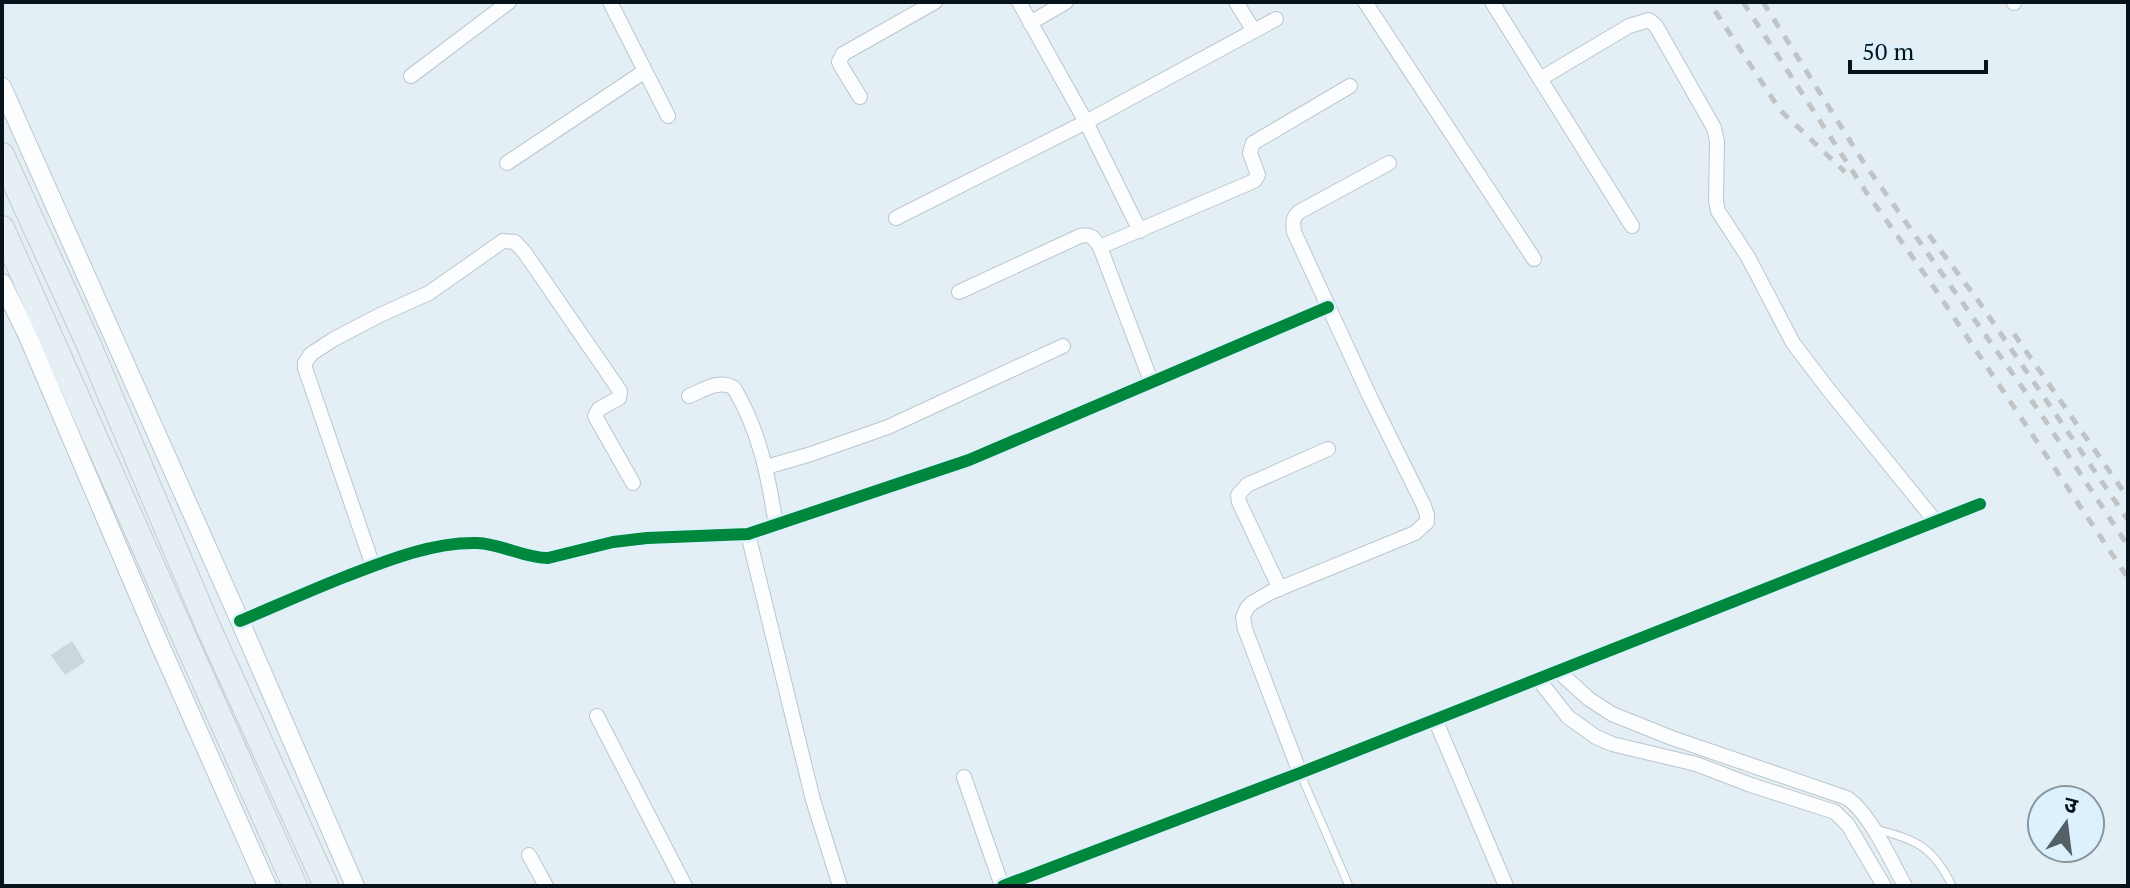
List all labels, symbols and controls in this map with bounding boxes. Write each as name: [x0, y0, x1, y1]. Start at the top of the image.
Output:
scale bar: [1850, 24, 1986, 74]
text: 50 m: [1862, 35, 1914, 67]
north arrow: [2026, 784, 2106, 864]
text: उ: [2061, 788, 2082, 820]

